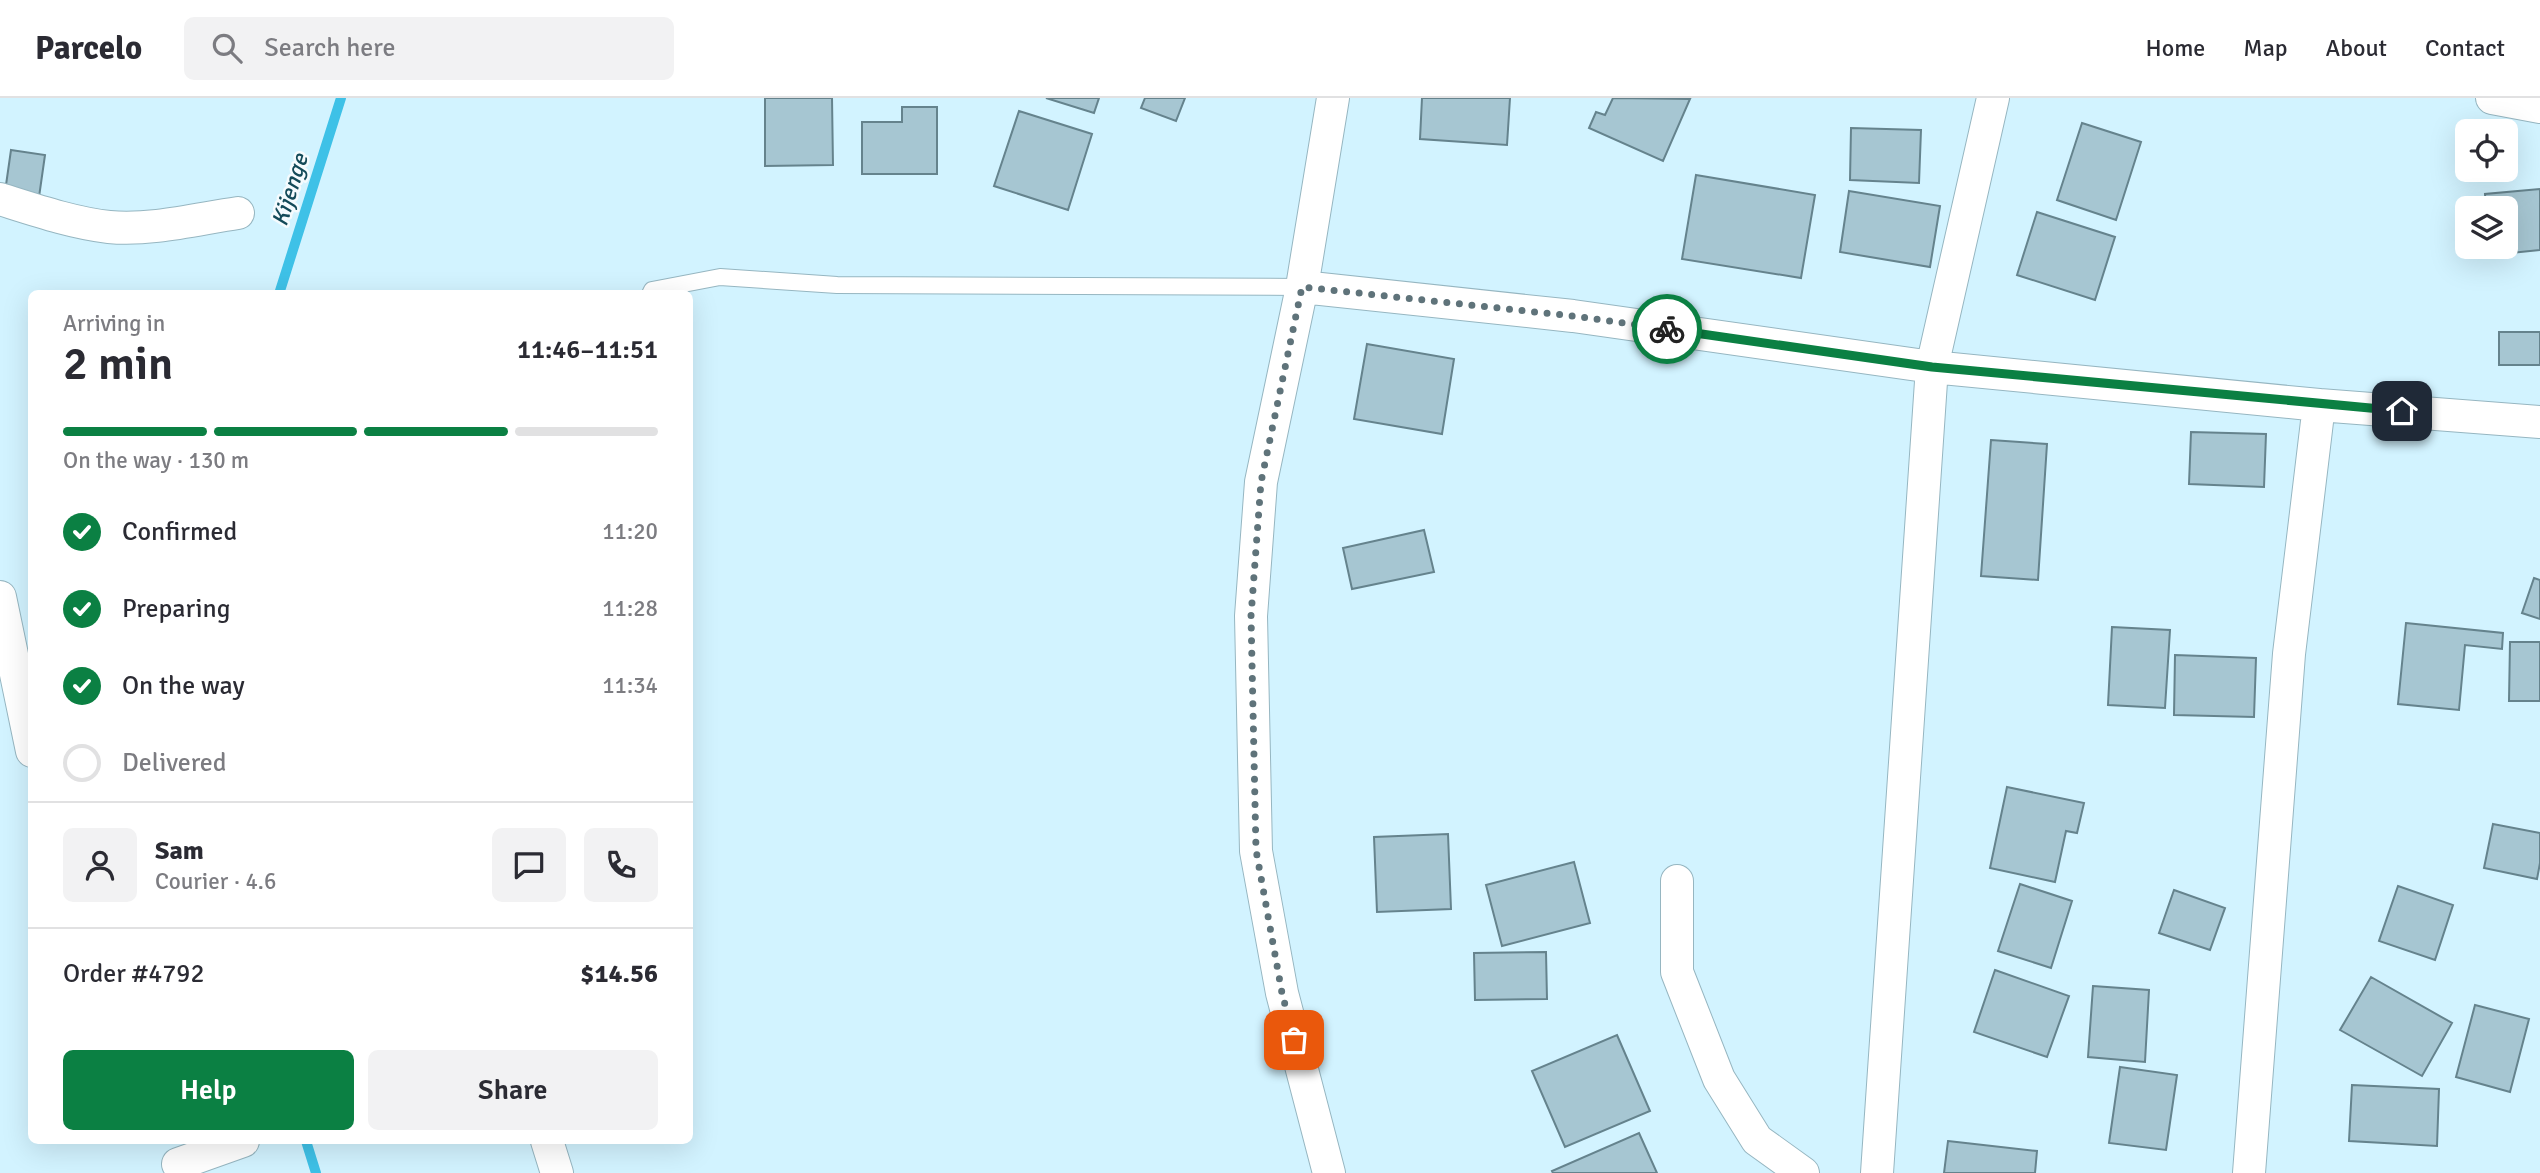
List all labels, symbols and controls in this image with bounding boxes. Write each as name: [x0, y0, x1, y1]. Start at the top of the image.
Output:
search box: [184, 17, 674, 80]
text: Parcelo: [35, 28, 142, 69]
icon: search: [208, 29, 246, 67]
text: Search here: [264, 32, 395, 64]
text: Home: [2145, 33, 2205, 63]
text: Map: [2243, 33, 2288, 63]
text: About: [2326, 33, 2387, 63]
text: Contact: [2425, 33, 2505, 63]
map controls: [2455, 119, 2518, 259]
button: locate: [2455, 119, 2518, 182]
water label: Kijenge: [265, 149, 315, 230]
button: layers: [2455, 196, 2518, 259]
courier: [1632, 294, 1702, 364]
text: Arriving in: [63, 309, 165, 338]
icon: bike: [1648, 310, 1686, 348]
text: 11:46–11:51: [517, 334, 658, 366]
text: 2 min: [63, 336, 173, 392]
pin: [2372, 381, 2432, 441]
icon: home: [2383, 392, 2421, 430]
text: On the way · 130 m: [63, 446, 249, 475]
icon: check: [63, 513, 101, 551]
text: Confirmed: [122, 516, 237, 548]
text: 11:20: [602, 517, 658, 546]
icon: check: [63, 590, 101, 628]
text: Preparing: [122, 593, 230, 625]
text: 11:28: [602, 594, 658, 623]
icon: check: [63, 667, 101, 705]
text: On the way: [122, 670, 245, 702]
text: 11:34: [602, 671, 658, 700]
text: Delivered: [122, 747, 227, 779]
button: person: [63, 828, 137, 902]
button: chat: [492, 828, 566, 902]
button: phone: [584, 828, 658, 902]
text: Sam: [155, 835, 204, 867]
text: Courier · 4.6: [155, 867, 276, 896]
text: Order #4792: [63, 958, 204, 990]
text: $14.56: [580, 958, 658, 990]
pin: [1264, 1010, 1324, 1070]
icon: bag: [1275, 1021, 1313, 1059]
button: Help: [63, 1050, 354, 1130]
button: Share: [368, 1050, 658, 1130]

